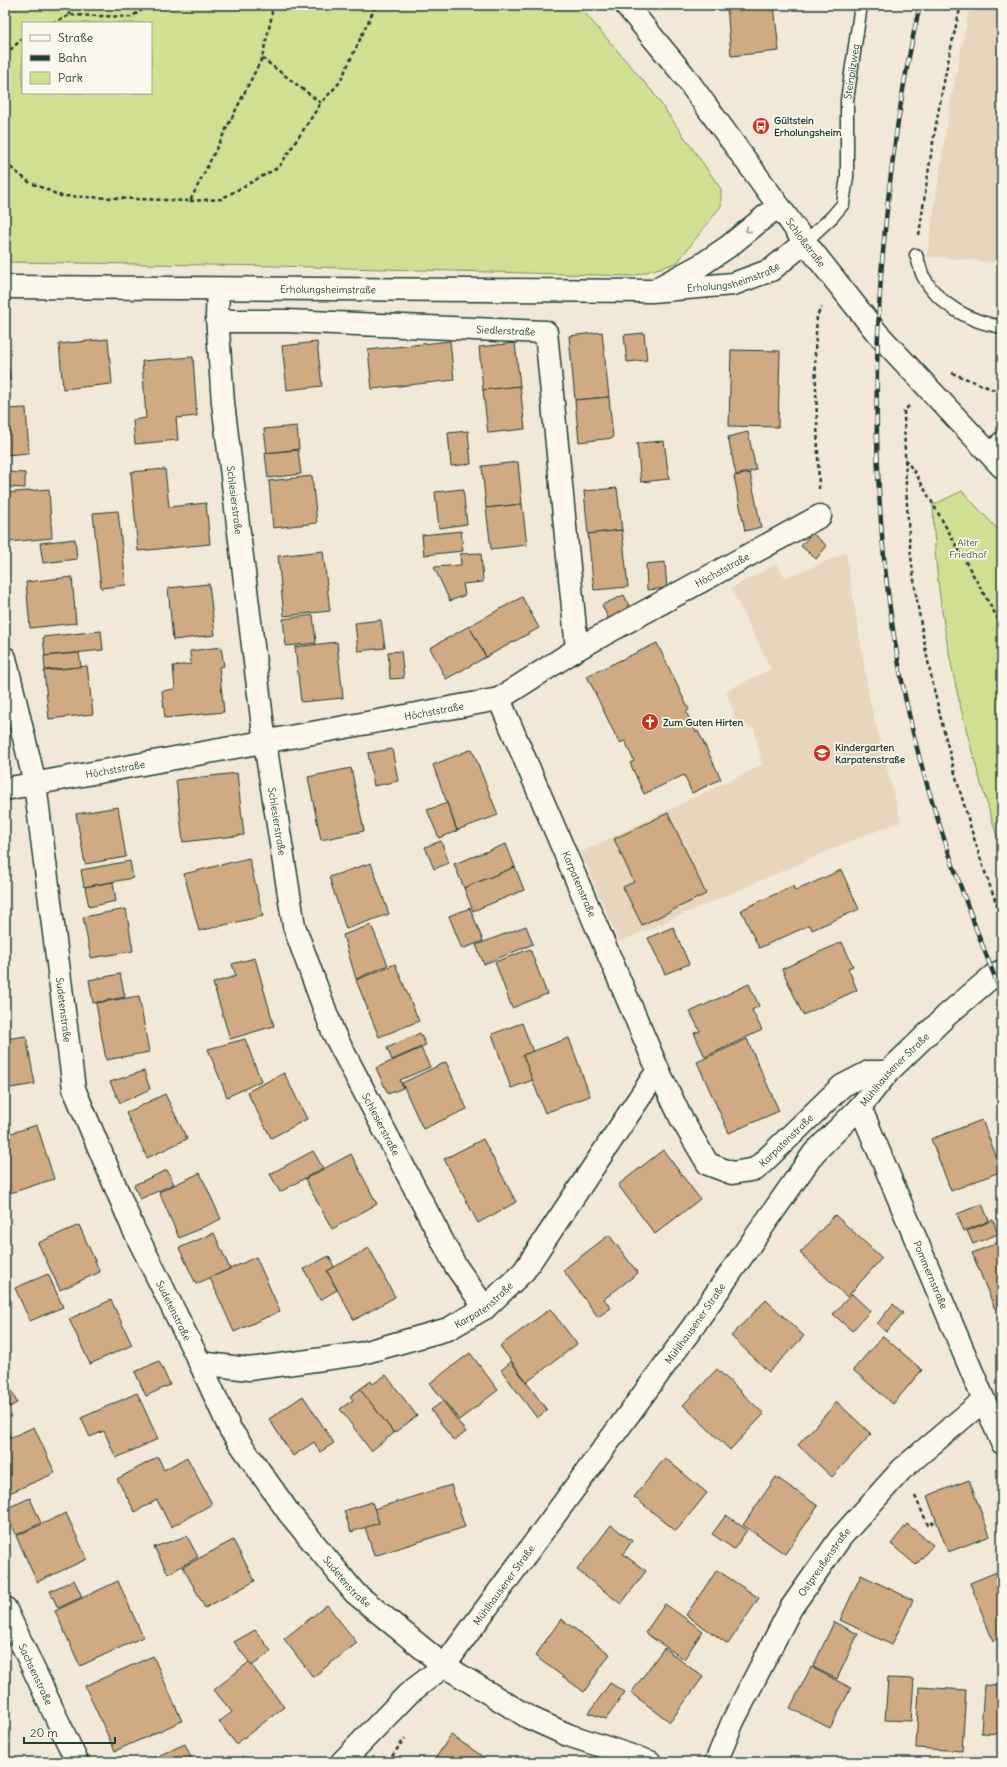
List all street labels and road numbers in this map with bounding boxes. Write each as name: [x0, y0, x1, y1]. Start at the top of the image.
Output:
street label: Steinpilzweg: [841, 43, 862, 100]
street label: Schloßstraße: [783, 215, 829, 270]
street label: Erholungsheimstraße: [686, 259, 782, 294]
street label: Erholungsheimstraße: [280, 282, 376, 296]
street label: Siedlerstraße: [476, 323, 536, 338]
street label: Schlesierstraße: [224, 465, 246, 535]
street label: Höchststraße: [692, 550, 751, 590]
street label: Höchststraße: [403, 699, 465, 723]
street label: Höchststraße: [84, 757, 146, 781]
street label: Schlesierstraße: [266, 786, 289, 856]
street label: Karpatenstraße: [559, 849, 599, 919]
street label: Sudetenstraße: [53, 976, 74, 1043]
street label: Mühlhausener Straße: [857, 1030, 932, 1109]
street label: Schlesierstraße: [359, 1091, 403, 1158]
street label: Karpatenstraße: [756, 1111, 816, 1169]
street label: Pommernstraße: [911, 1239, 951, 1311]
street label: Sudetenstraße: [154, 1278, 194, 1343]
street label: Karpatenstraße: [452, 1279, 515, 1331]
street label: Mühlhausener Straße: [662, 1280, 728, 1366]
street label: Ostpreußenstraße: [795, 1525, 853, 1599]
street label: Mühlhausener Straße: [470, 1542, 537, 1627]
street label: Sudetenstraße: [320, 1553, 374, 1610]
street label: Sachsenstraße: [16, 1641, 56, 1707]

